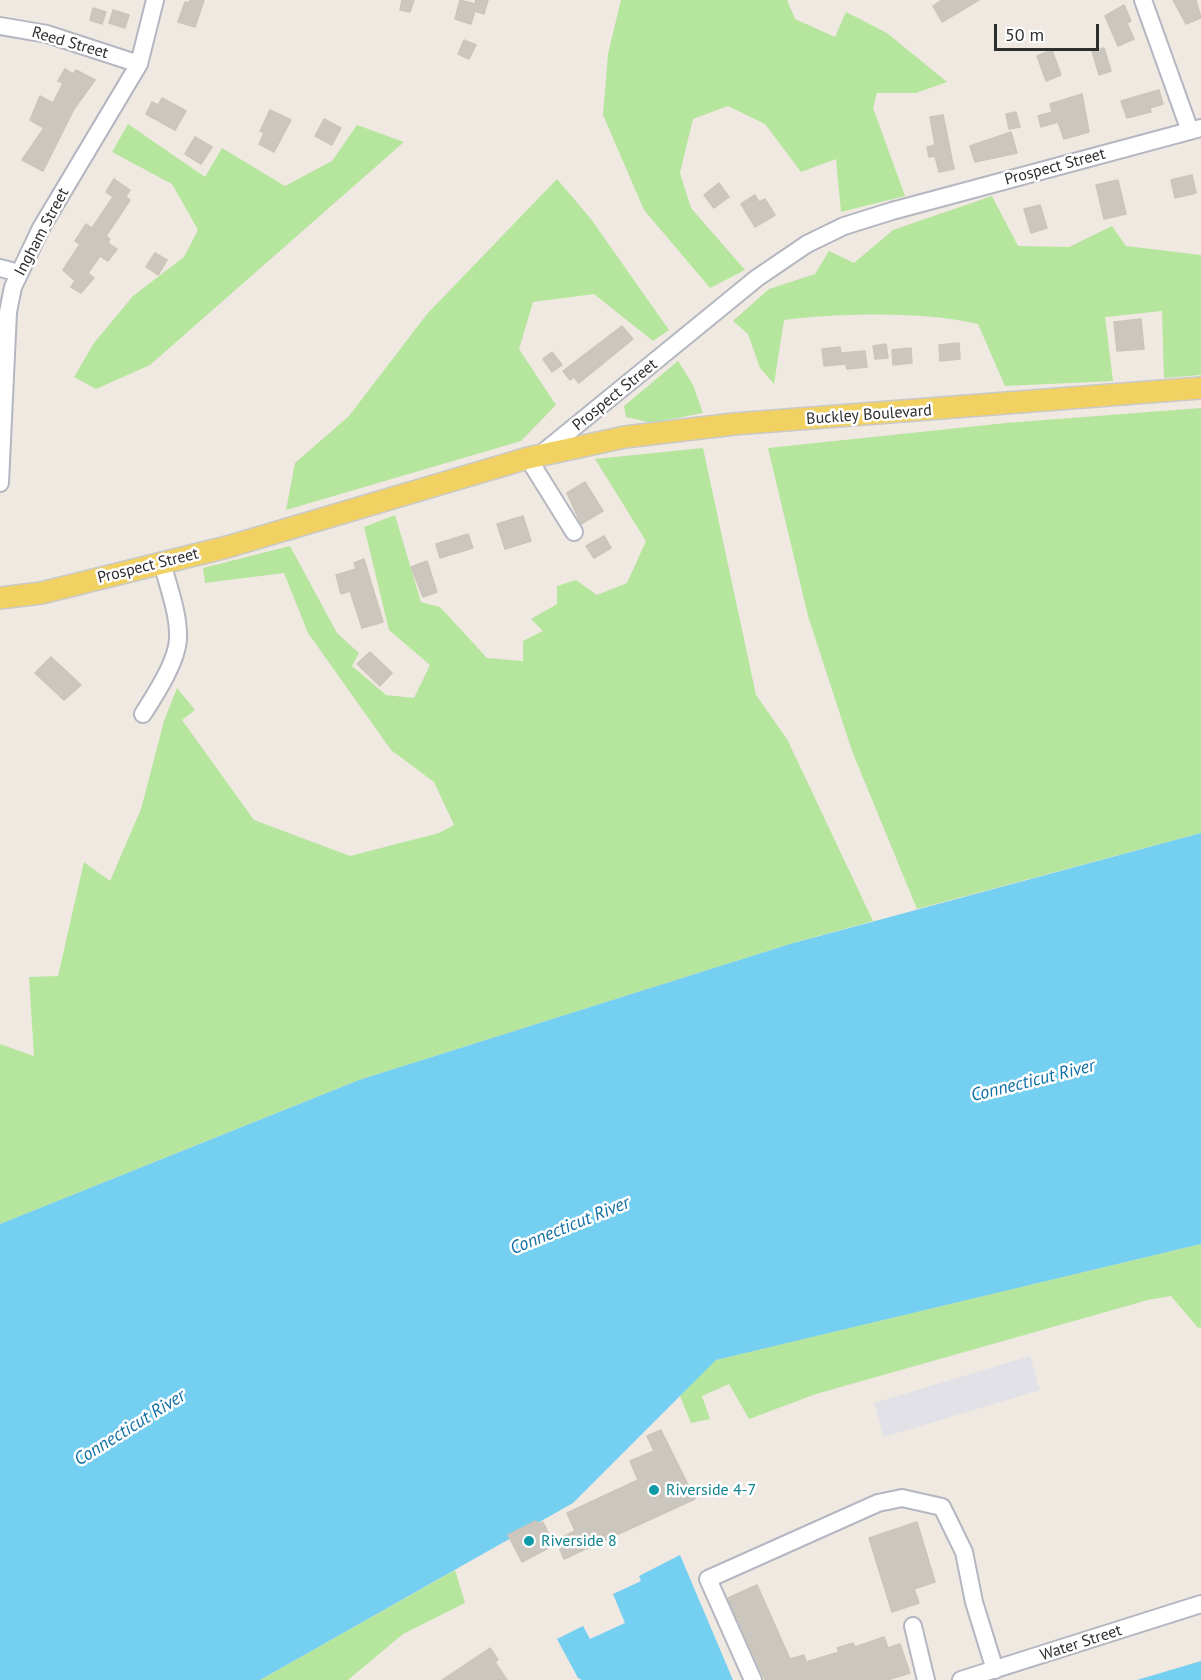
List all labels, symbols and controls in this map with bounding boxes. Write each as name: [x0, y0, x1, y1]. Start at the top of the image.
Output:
scale bar: [997, 12, 1102, 50]
street label: Reed Street: [30, 23, 110, 63]
text: 50 m: [1005, 23, 1044, 46]
street label: Prospect Street: [1003, 144, 1107, 190]
street label: Ingham Street: [11, 185, 73, 279]
street label: Prospect Street: [569, 355, 661, 435]
street label: Buckley Boulevard: [806, 401, 932, 429]
street label: Prospect Street: [95, 544, 201, 588]
water label: Connecticut River: [969, 1055, 1097, 1107]
water label: Connecticut River: [507, 1192, 633, 1260]
water label: Connecticut River: [71, 1385, 189, 1471]
place label: Riverside 4-7: [666, 1480, 756, 1500]
marker: Riverside 4-7: [647, 1483, 661, 1497]
place label: Riverside 8: [541, 1531, 617, 1551]
marker: Riverside 8: [522, 1534, 536, 1548]
street label: Water Street: [1038, 1621, 1124, 1665]

